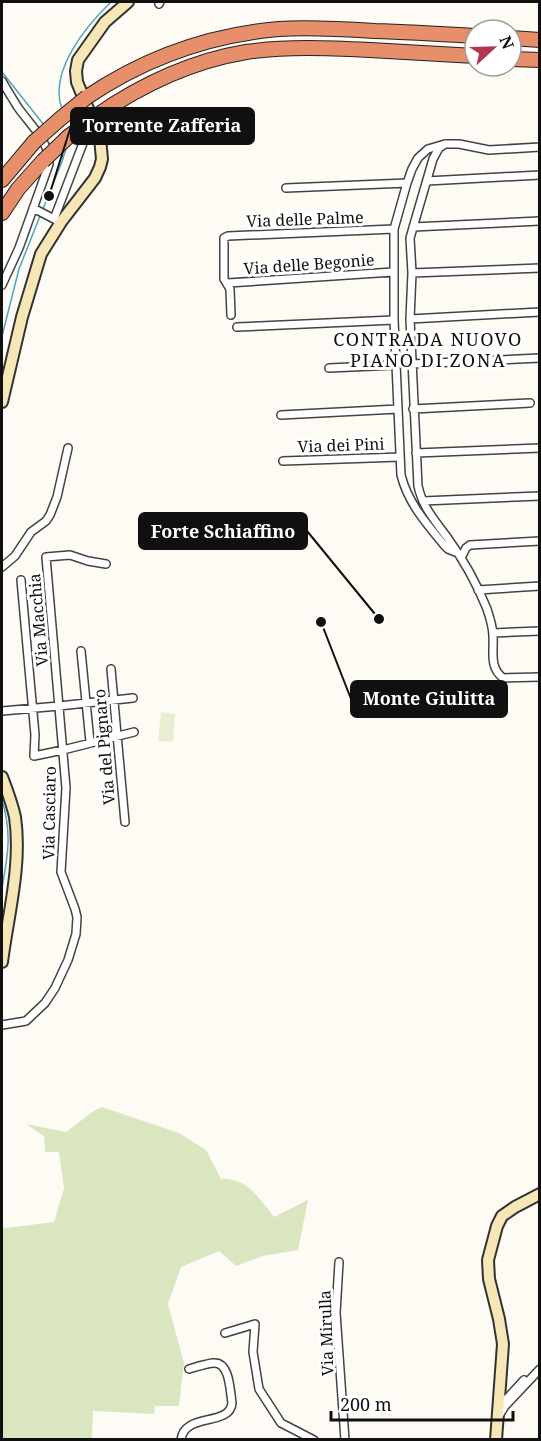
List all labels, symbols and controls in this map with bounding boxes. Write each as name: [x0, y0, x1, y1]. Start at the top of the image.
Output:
north arrow: [463, 18, 523, 78]
text: N: [494, 32, 520, 53]
callout: Torrente Zafferia: [71, 108, 254, 144]
text: Torrente Zafferia: [83, 113, 242, 137]
street label: Via delle Palme: [246, 206, 364, 232]
street label: Via delle Begonie: [243, 248, 375, 280]
district label: CONTRADA NUOVO PIANO DI ZONA: [333, 327, 523, 372]
street label: Via dei Pini: [297, 432, 385, 458]
callout: Forte Schiaffino: [139, 513, 307, 549]
text: Forte Schiaffino: [151, 519, 295, 543]
street label: Via Macchia: [23, 573, 53, 667]
callout: Monte Giulitta: [351, 681, 507, 717]
text: Monte Giulitta: [363, 686, 496, 710]
street label: Via del Pignaro: [88, 688, 120, 806]
street label: Via Casciaro: [37, 766, 61, 860]
street label: Via Mirulla: [314, 1290, 338, 1376]
scale bar: [331, 1384, 512, 1422]
text: 200 m: [340, 1392, 392, 1416]

